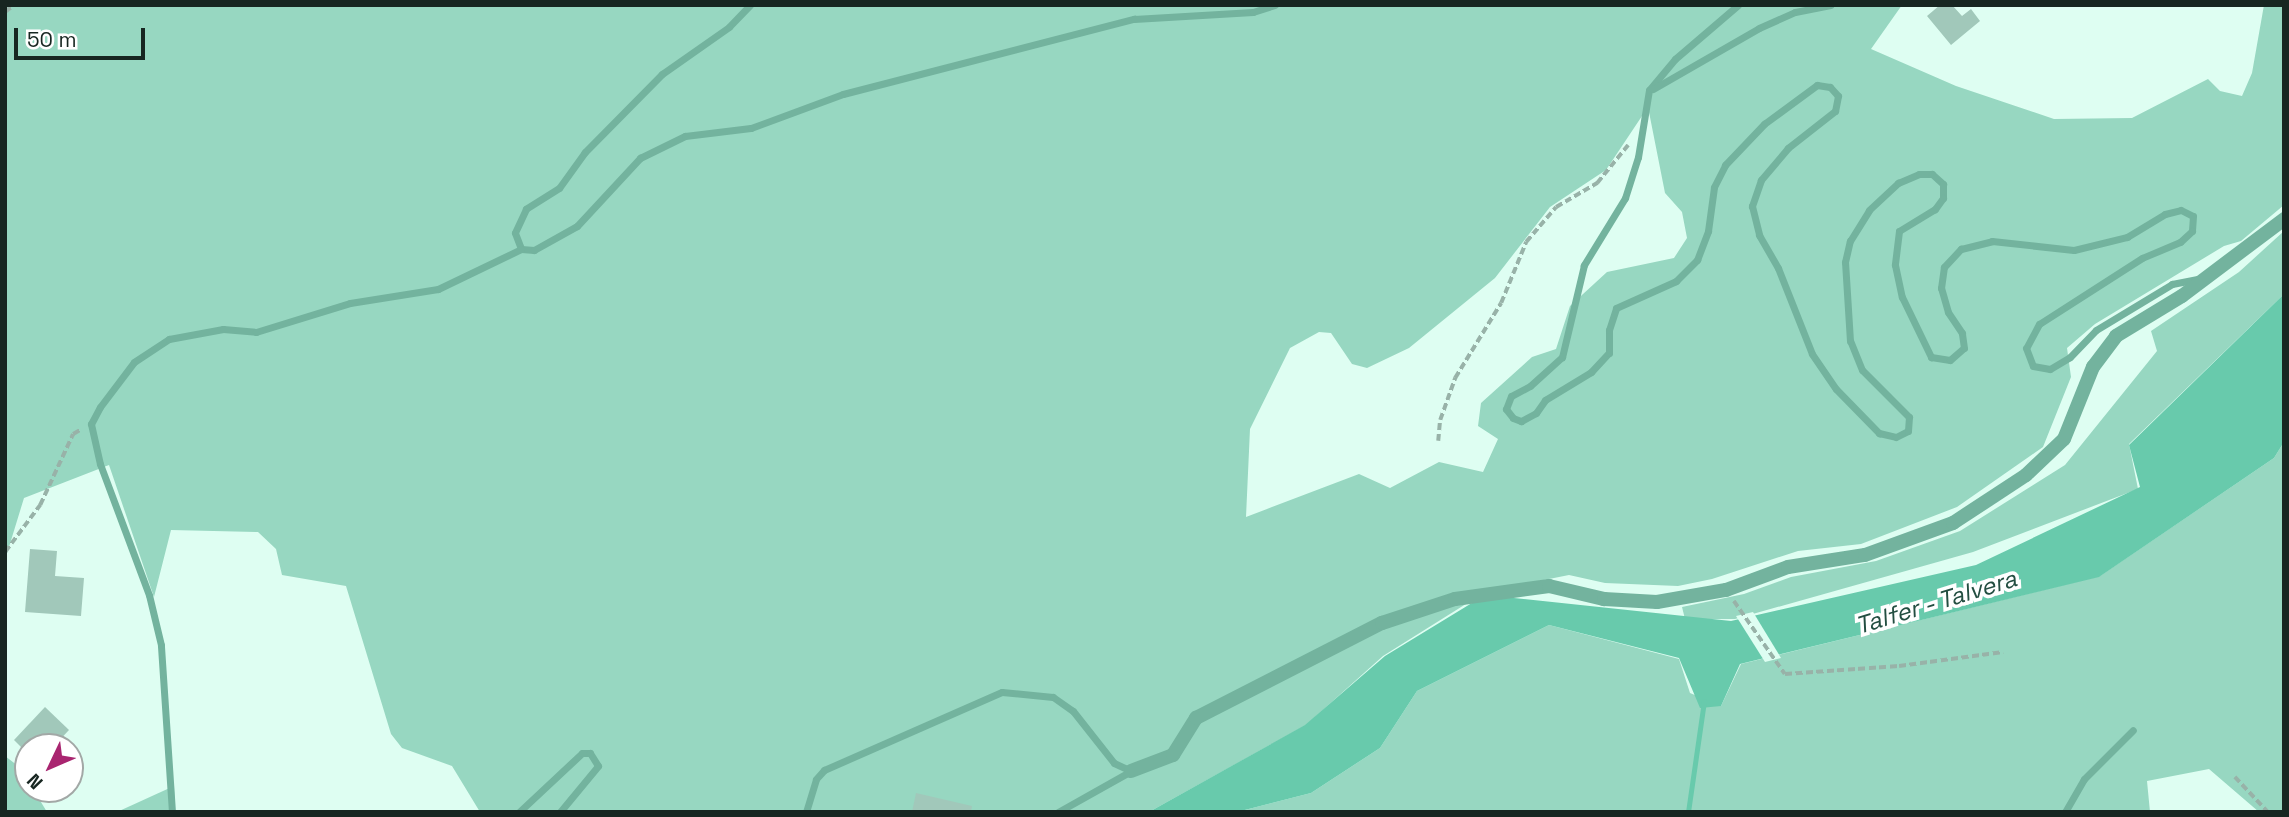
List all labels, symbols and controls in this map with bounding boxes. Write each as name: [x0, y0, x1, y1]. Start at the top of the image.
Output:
scale bar: [18, 14, 149, 58]
text: 50 m: [27, 26, 77, 53]
water label: Talfer - Talvera: [1851, 564, 2021, 640]
north arrow: [14, 733, 84, 803]
text: N: [22, 768, 48, 795]

